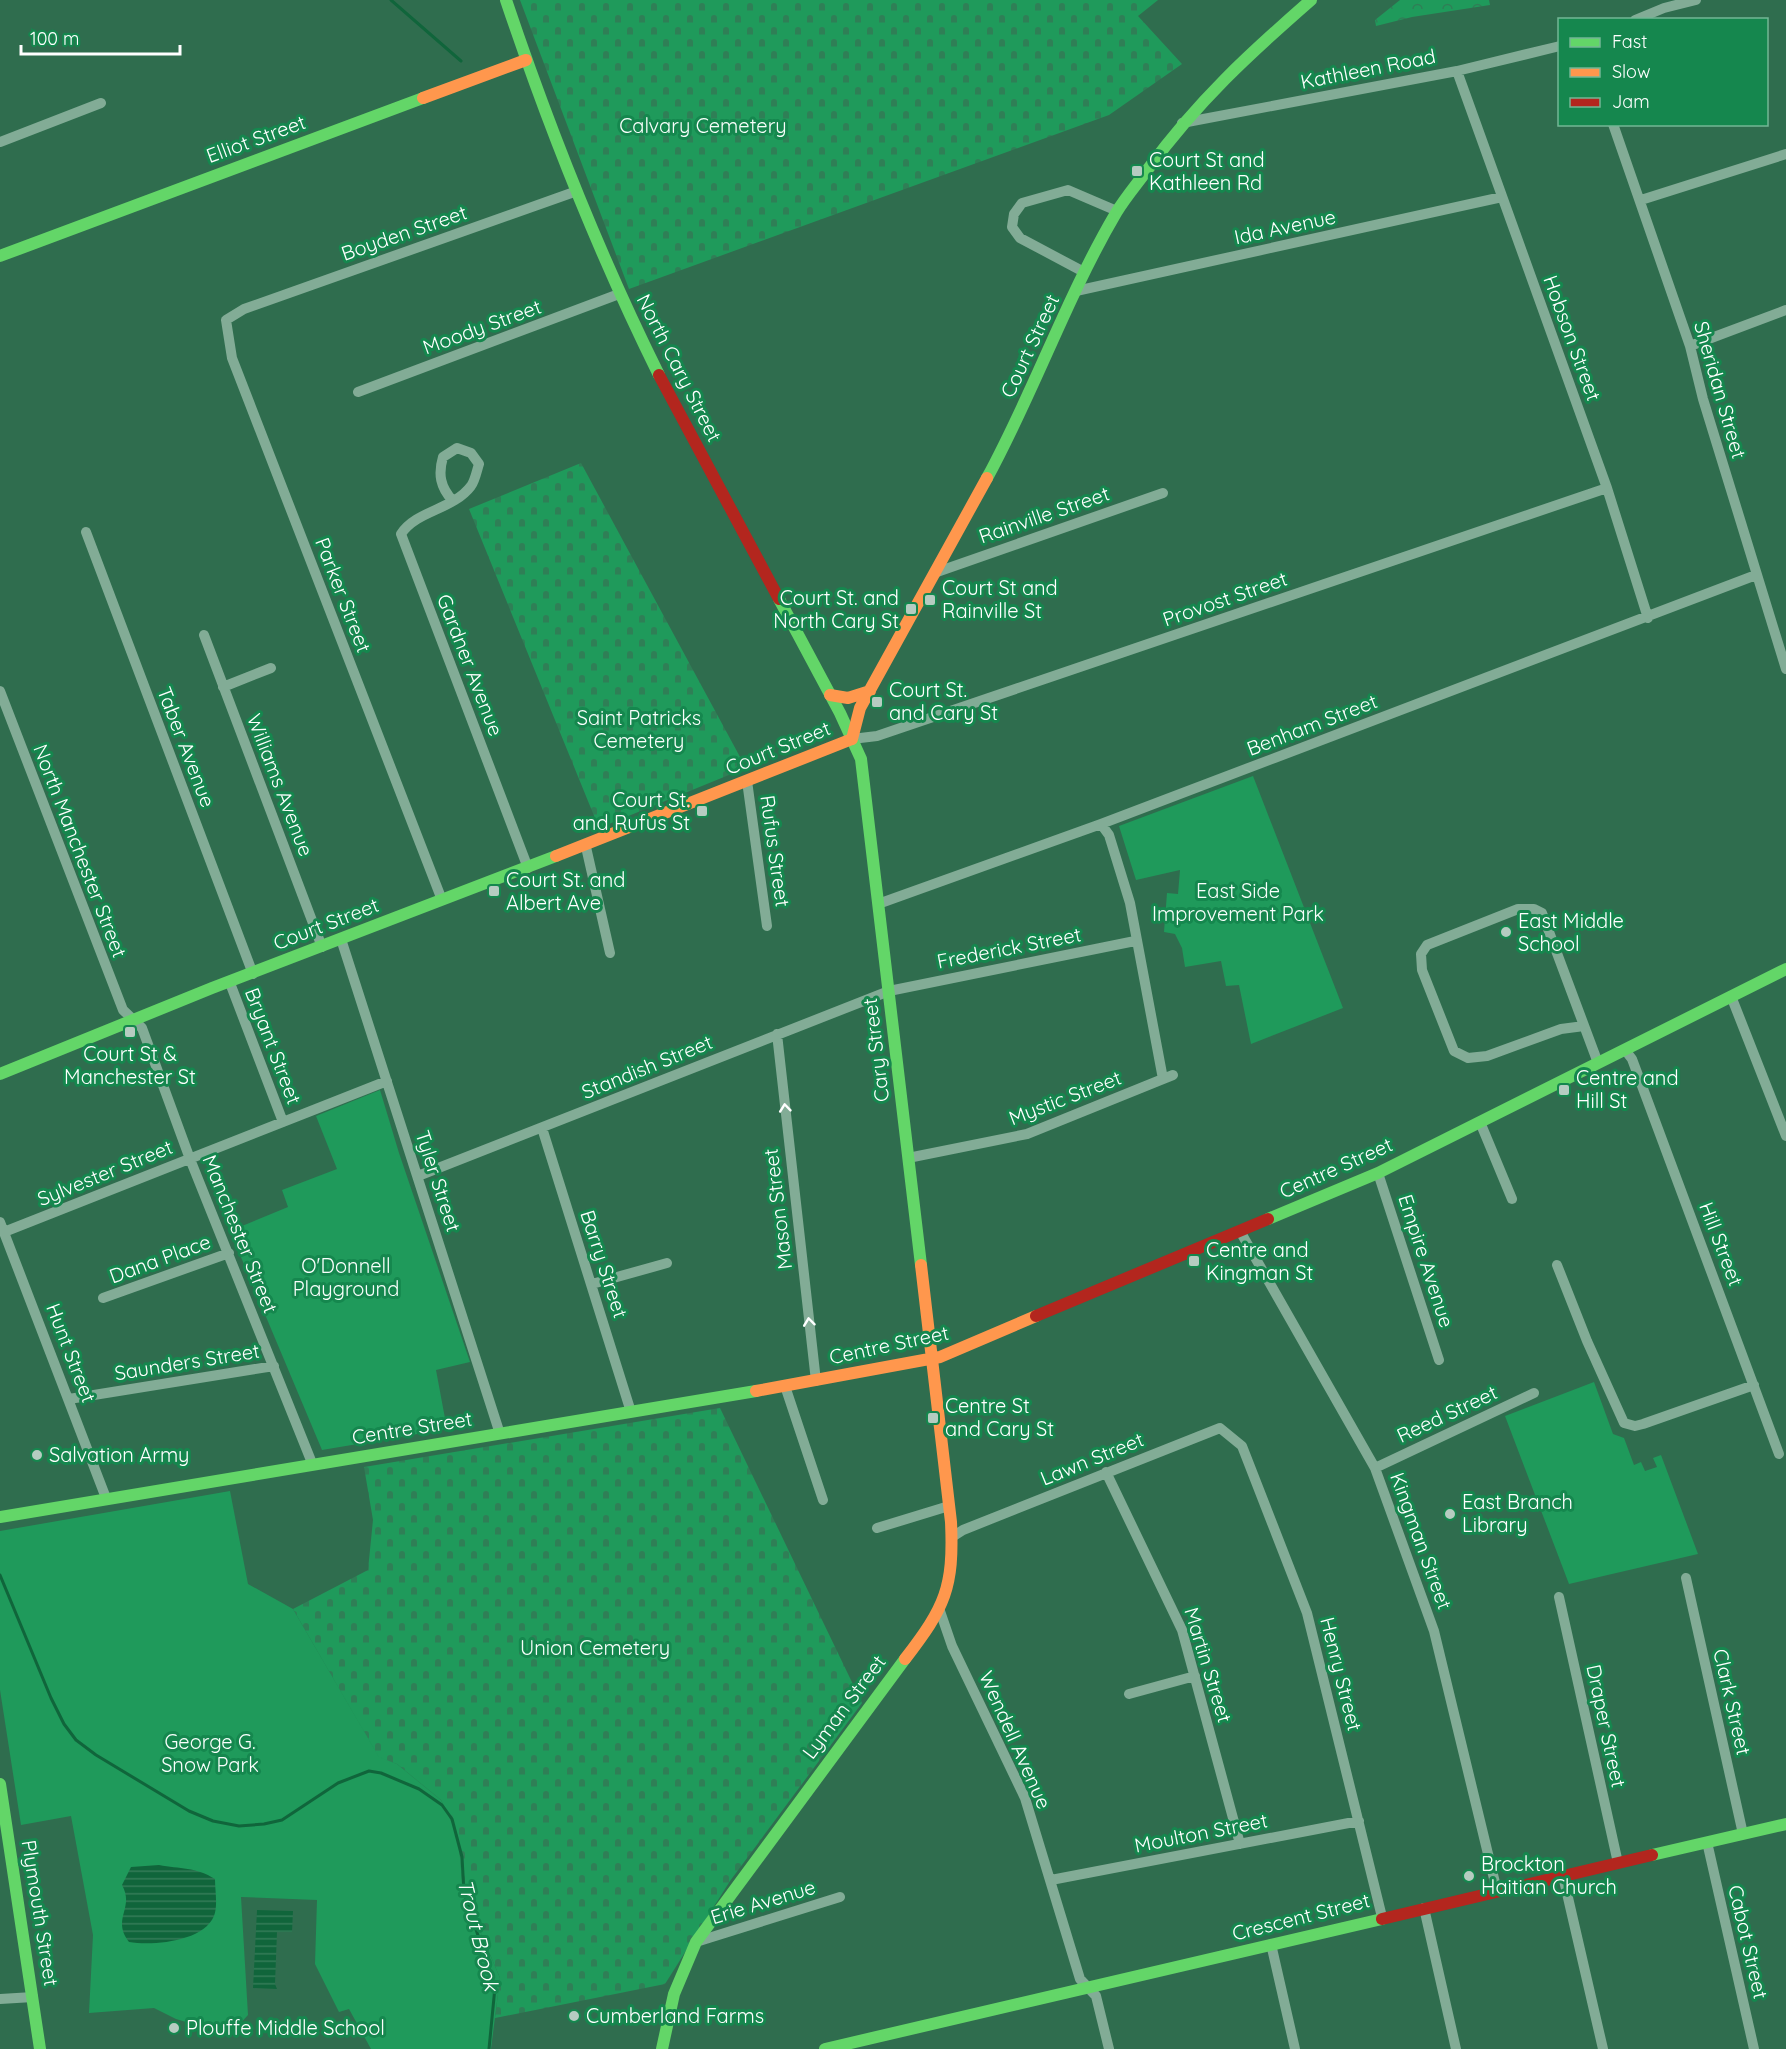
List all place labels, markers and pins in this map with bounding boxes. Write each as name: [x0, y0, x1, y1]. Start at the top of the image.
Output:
place label: Court St and Kathleen Rd: [1149, 147, 1265, 195]
marker: Court St and Kathleen Rd: [1130, 164, 1144, 178]
place label: Court St and Rainville St: [942, 575, 1058, 623]
place label: Court St. and North Cary St: [773, 585, 899, 633]
marker: Court St and Rainville St: [923, 593, 937, 607]
marker: Court St. and North Cary St: [904, 602, 918, 616]
place label: Court St. and Cary St: [889, 677, 998, 725]
marker: Court St. and Cary St: [870, 695, 884, 709]
place label: Court St. and Rufus St: [573, 787, 690, 835]
marker: Court St. and Rufus St: [695, 804, 709, 818]
place label: Court St. and Albert Ave: [506, 867, 625, 915]
marker: Court St. and Albert Ave: [487, 884, 501, 898]
place label: East Middle School: [1518, 908, 1624, 956]
marker: East Middle School: [1499, 925, 1513, 939]
marker: Court St & Manchester St: [123, 1025, 137, 1039]
place label: Court St & Manchester St: [64, 1041, 196, 1089]
place label: Centre and Hill St: [1576, 1065, 1679, 1113]
marker: Centre and Hill St: [1557, 1083, 1571, 1097]
place label: Centre and Kingman St: [1206, 1237, 1313, 1285]
marker: Centre and Kingman St: [1187, 1254, 1201, 1268]
place label: Centre St and Cary St: [945, 1393, 1054, 1441]
marker: Centre St and Cary St: [926, 1411, 940, 1425]
place label: Salvation Army: [49, 1442, 189, 1467]
marker: Salvation Army: [30, 1448, 44, 1462]
place label: East Branch Library: [1462, 1489, 1573, 1537]
marker: East Branch Library: [1443, 1507, 1457, 1521]
place label: Brockton Haitian Church: [1481, 1851, 1617, 1899]
marker: Brockton Haitian Church: [1462, 1869, 1476, 1883]
place label: Cumberland Farms: [586, 2003, 764, 2028]
marker: Cumberland Farms: [567, 2009, 581, 2023]
place label: Plouffe Middle School: [186, 2015, 385, 2040]
marker: Plouffe Middle School: [167, 2021, 181, 2035]

